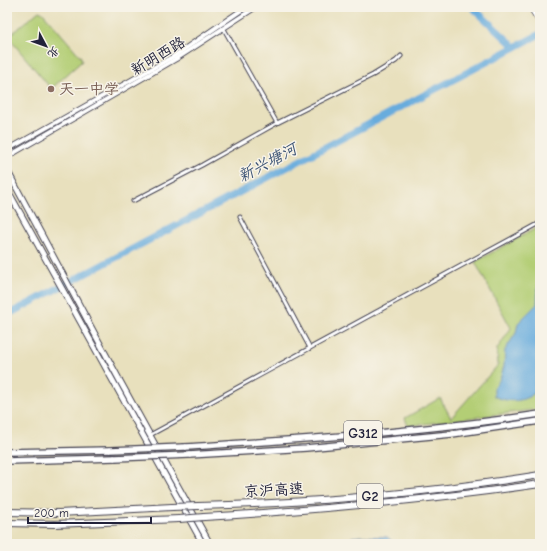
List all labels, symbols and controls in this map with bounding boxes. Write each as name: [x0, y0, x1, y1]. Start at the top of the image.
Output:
north arrow: [26, 26, 66, 66]
street label: 新明西路: [128, 33, 188, 79]
text: 北: [45, 44, 62, 61]
place label: 天一中学: [59, 80, 119, 98]
marker: 天一中学: [46, 84, 56, 94]
water label: 新兴塘河: [235, 139, 303, 186]
road number: G312: [344, 421, 382, 445]
street label: 京沪高速: [244, 479, 304, 501]
road number: G2: [357, 484, 383, 508]
scale bar: [28, 499, 151, 525]
text: 200 m: [34, 506, 69, 520]

